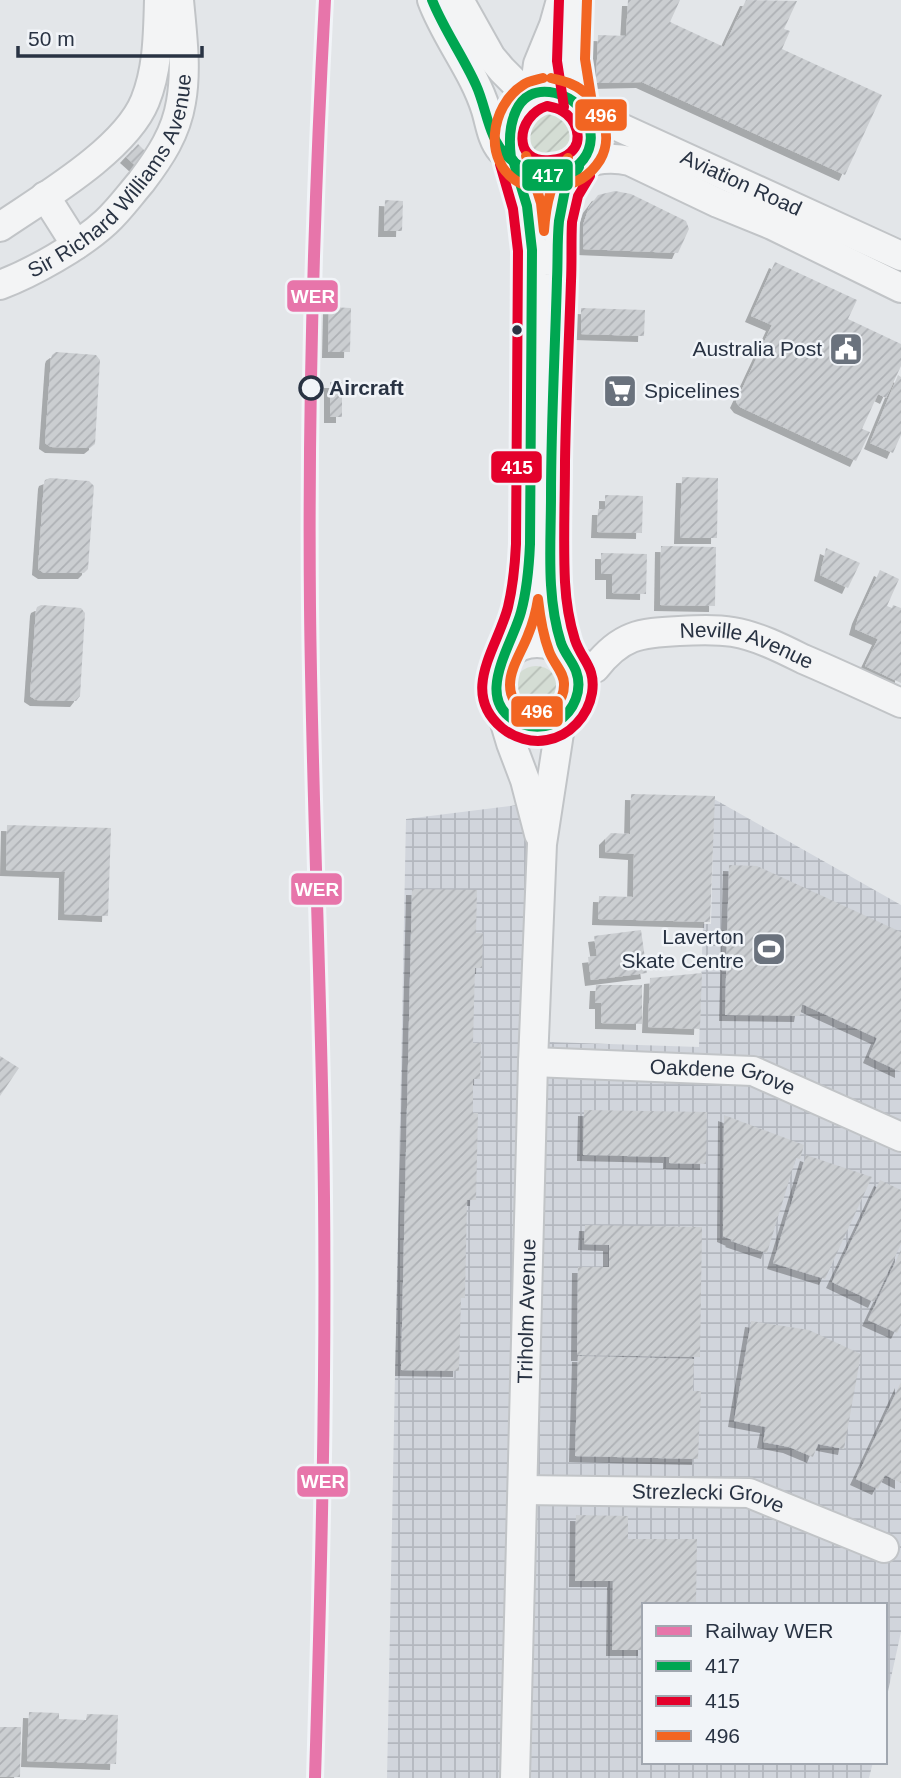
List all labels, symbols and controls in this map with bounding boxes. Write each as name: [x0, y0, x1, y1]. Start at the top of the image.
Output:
scale bar: [18, 14, 201, 58]
text: 50 m: [28, 27, 75, 50]
street label: Sir Richard Williams Avenue: [24, 73, 195, 282]
line badge: 496: [574, 98, 628, 132]
text: 496: [585, 105, 617, 126]
street label: Aviation Road: [677, 145, 806, 220]
line badge: 417: [521, 158, 574, 192]
text: 417: [532, 165, 564, 186]
line badge: WER: [286, 279, 339, 313]
text: WER: [291, 286, 335, 307]
unlabelled marker: [510, 323, 524, 337]
public building icon: Australia Post: [827, 330, 865, 368]
place label: Australia Post: [692, 337, 822, 360]
supermarket icon: Spicelines: [601, 372, 639, 410]
marker: Aircraft: [299, 376, 323, 400]
place label: Aircraft: [329, 376, 404, 399]
place label: Spicelines: [644, 379, 740, 402]
line badge: 415: [490, 450, 543, 484]
text: 415: [501, 457, 533, 478]
street label: Neville Avenue: [679, 618, 817, 673]
line badge: 496: [510, 695, 564, 728]
text: 496: [521, 701, 553, 722]
line badge: WER: [290, 872, 343, 906]
text: WER: [295, 879, 339, 900]
place label: Laverton Skate Centre: [621, 925, 744, 972]
sports icon: Laverton Skate Centre: [750, 930, 788, 968]
street label: Oakdene Grove: [649, 1055, 799, 1099]
street label: Triholm Avenue: [513, 1238, 540, 1384]
line badge: WER: [296, 1465, 349, 1498]
text: WER: [301, 1471, 345, 1492]
street label: Strezlecki Grove: [632, 1479, 788, 1517]
legend: [642, 1603, 887, 1764]
text: Railway WER: [705, 1619, 833, 1642]
text: 417: [705, 1654, 740, 1677]
text: 415: [705, 1689, 740, 1712]
text: 496: [705, 1724, 740, 1747]

